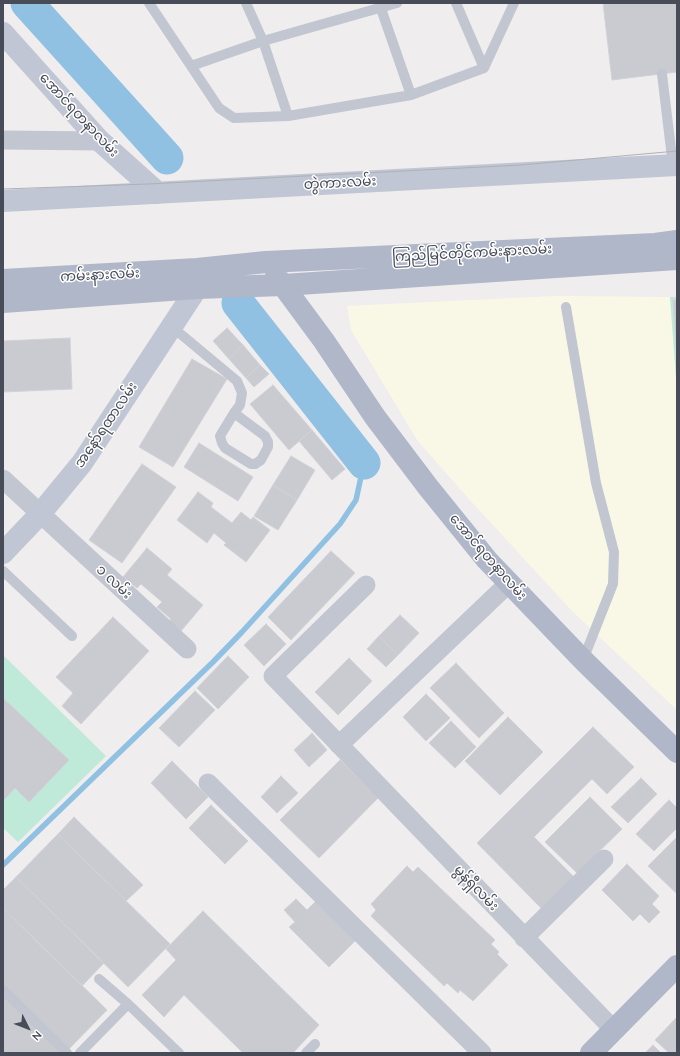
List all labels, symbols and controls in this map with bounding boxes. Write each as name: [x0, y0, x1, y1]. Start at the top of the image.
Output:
street label: အောင်ရတနာလမ်း: [36, 69, 122, 161]
street label: တွဲကားလမ်း: [303, 173, 377, 193]
street label: ကြည်မြင်တိုင်ကမ်းနားလမ်း: [391, 240, 553, 266]
street label: ကမ်းနားလမ်း: [60, 265, 140, 285]
street label: အနော်ရထာလမ်း: [71, 379, 141, 471]
street label: အောင်ရတနာလမ်း: [446, 510, 530, 604]
street label: ၁ လမ်း: [93, 561, 135, 603]
street label: မွန်ရှီလမ်း: [450, 862, 502, 914]
north arrow: [8, 1008, 48, 1048]
text: N: [29, 1028, 45, 1044]

